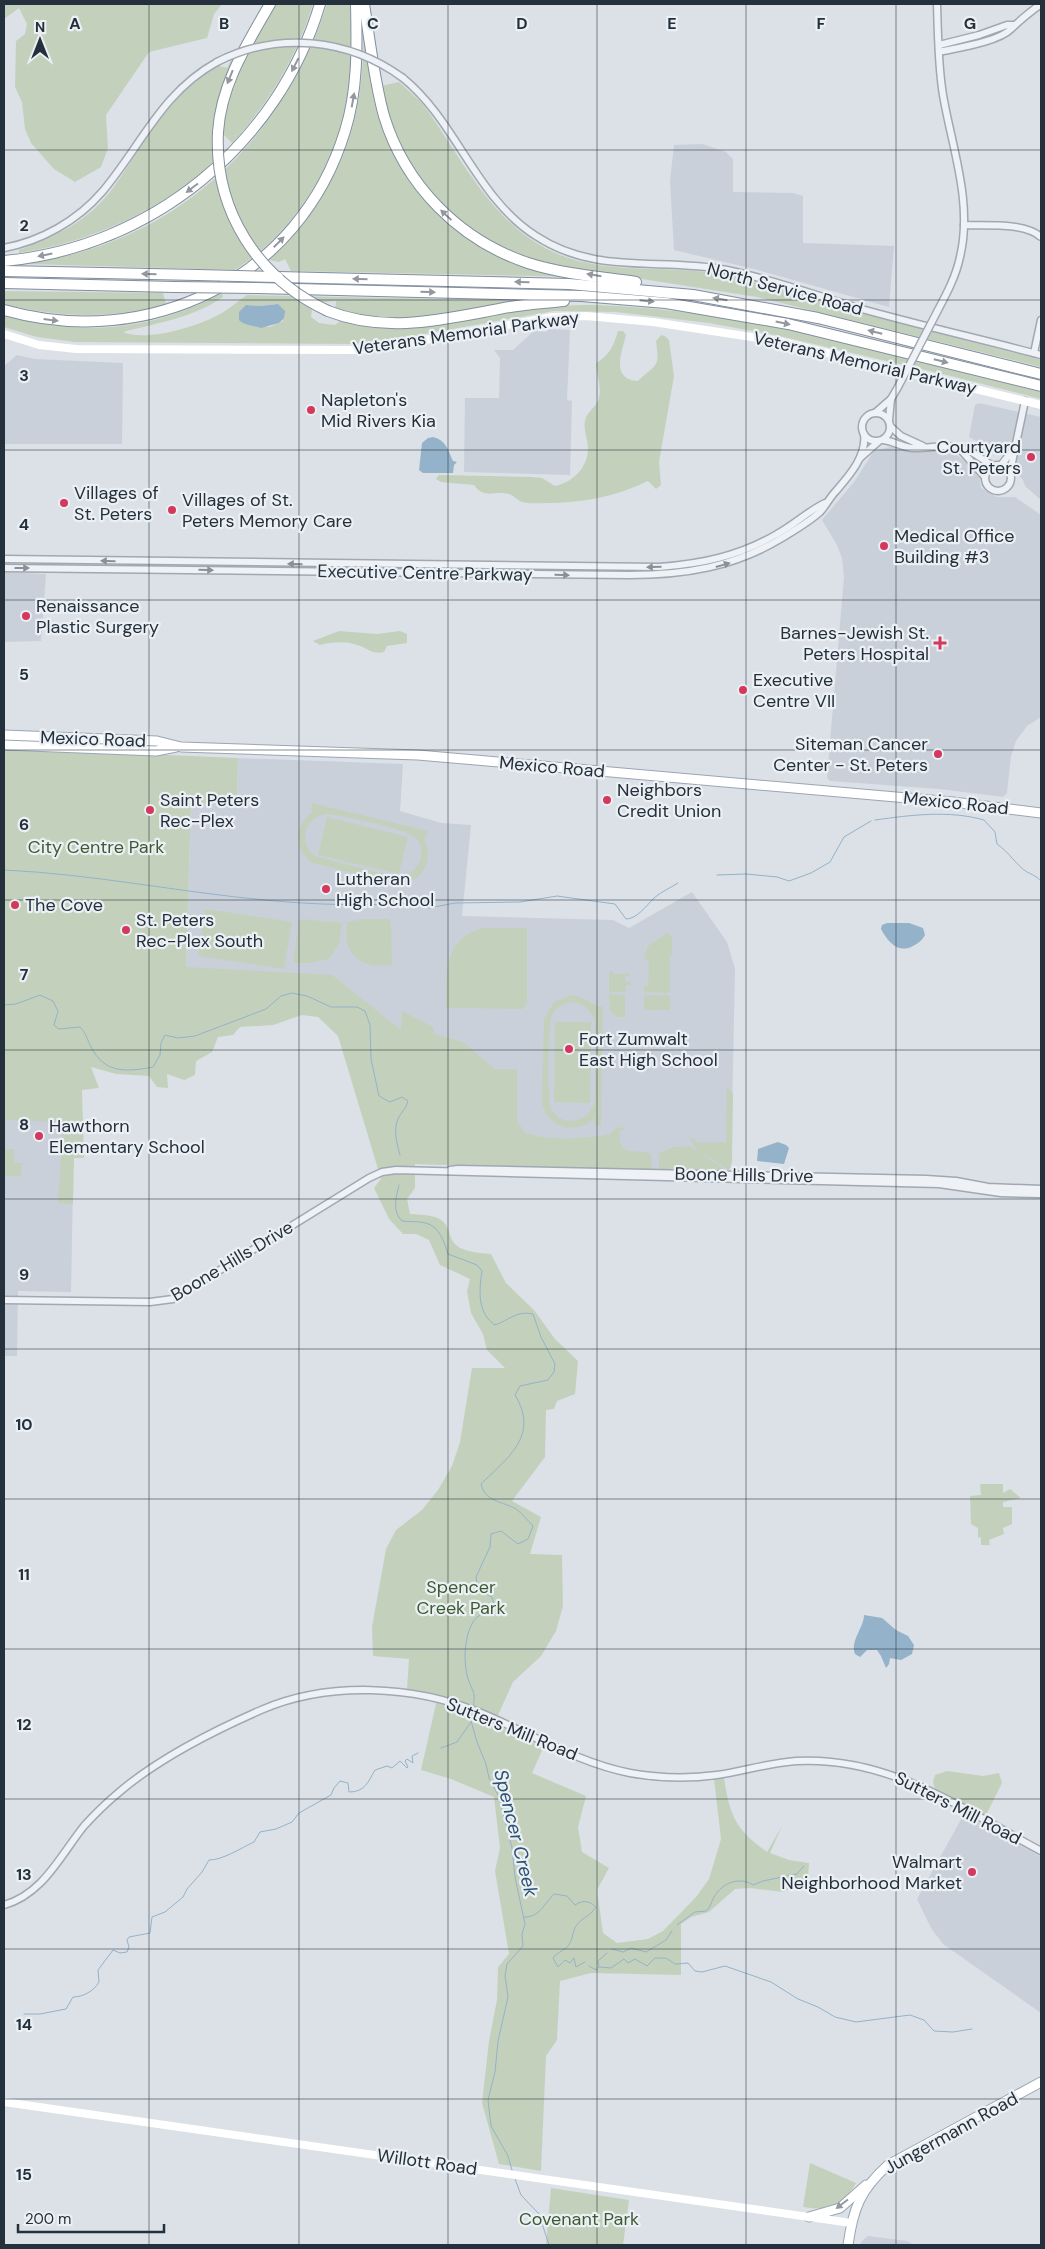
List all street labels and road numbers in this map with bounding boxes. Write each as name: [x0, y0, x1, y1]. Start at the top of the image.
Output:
street label: North Service Road: [704, 257, 866, 321]
street label: Veterans Memorial Parkway: [351, 305, 581, 361]
street label: Veterans Memorial Parkway: [751, 326, 979, 400]
street label: Executive Centre Parkway: [317, 559, 533, 587]
street label: Mexico Road: [40, 725, 146, 753]
street label: Mexico Road: [498, 750, 606, 784]
street label: Mexico Road: [902, 786, 1010, 820]
street label: Boone Hills Drive: [674, 1162, 814, 1188]
street label: Boone Hills Drive: [166, 1215, 298, 1307]
street label: Sutters Mill Road: [443, 1692, 581, 1766]
street label: Sutters Mill Road: [890, 1766, 1026, 1850]
street label: Jungermann Road: [880, 2086, 1022, 2180]
street label: Willott Road: [375, 2143, 479, 2181]

